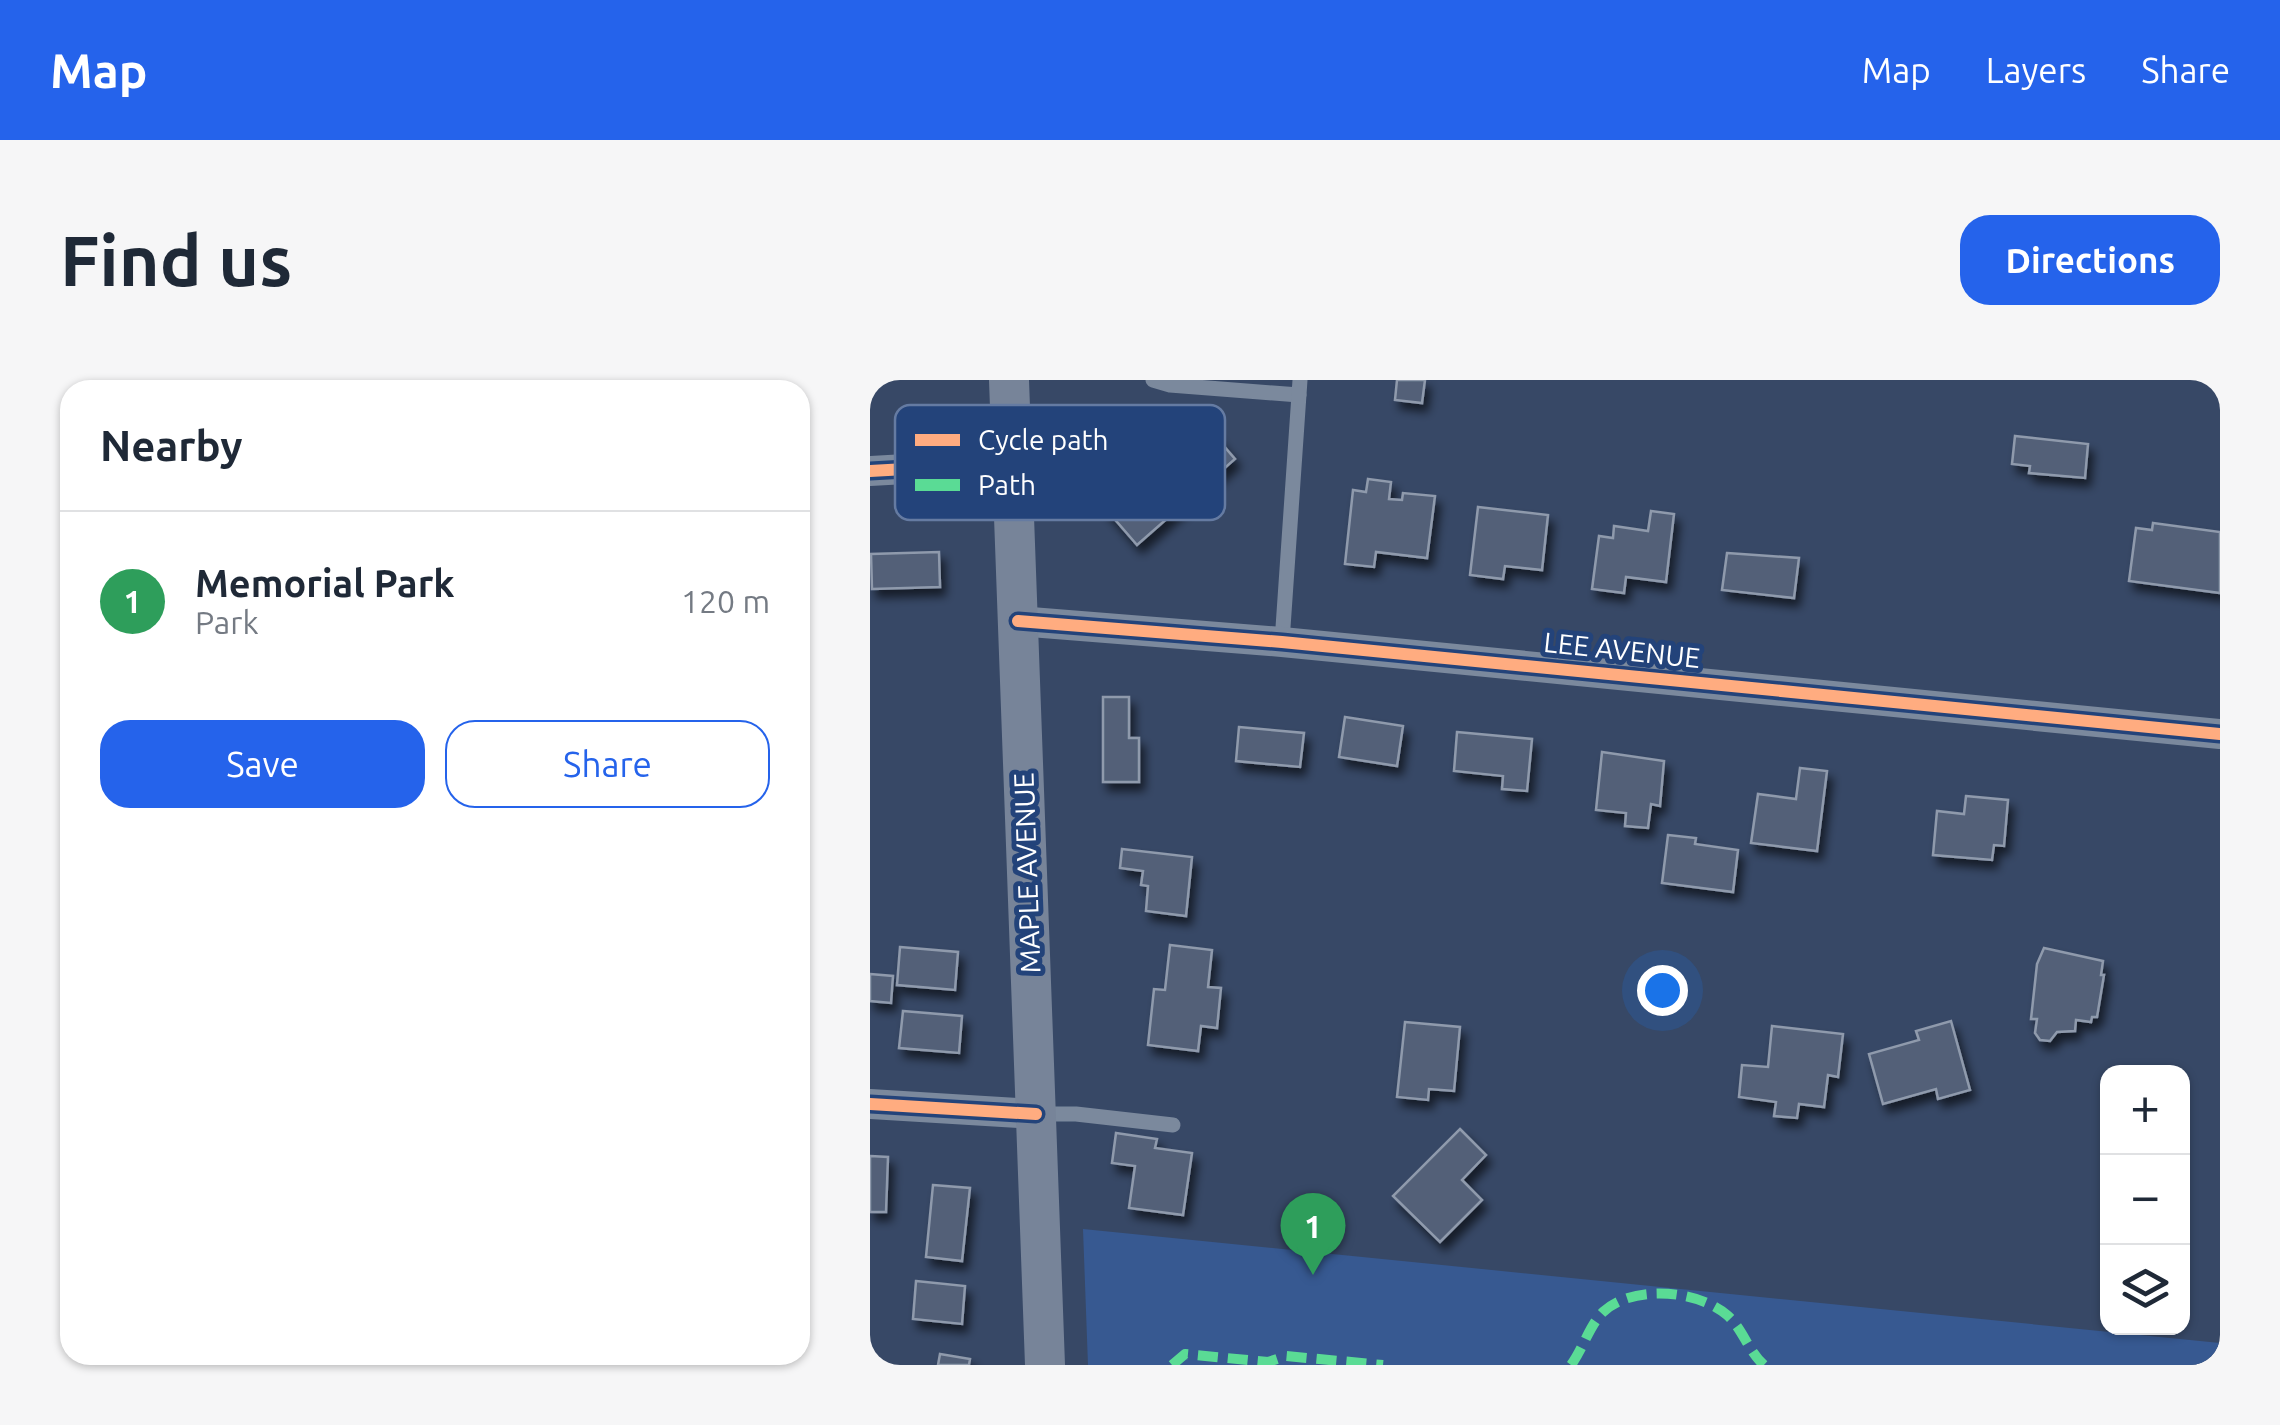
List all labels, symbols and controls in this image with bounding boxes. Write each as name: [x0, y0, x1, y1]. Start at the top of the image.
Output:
text: Map: [50, 43, 148, 97]
text: Map: [1862, 50, 1931, 90]
text: Layers: [1986, 50, 2086, 90]
text: Share: [2141, 50, 2230, 90]
button: Directions: [1960, 215, 2220, 305]
text: Find us: [60, 221, 292, 299]
legend: [895, 405, 1225, 520]
text: Nearby: [100, 422, 243, 469]
text: Cycle path: [978, 424, 1109, 455]
text: Path: [978, 469, 1036, 500]
text: Memorial Park: [195, 562, 455, 604]
text: 1: [123, 583, 142, 619]
text: 120 m: [681, 583, 770, 619]
text: Park: [195, 604, 259, 640]
street label: LEE AVENUE: [1542, 626, 1702, 673]
button: Save: [100, 720, 425, 808]
button: Share: [445, 720, 770, 808]
street label: MAPLE AVENUE: [1008, 772, 1045, 974]
your location: [1637, 965, 1688, 1016]
map controls: [2100, 1065, 2190, 1335]
button: +: [2100, 1065, 2190, 1155]
button: −: [2100, 1155, 2190, 1245]
pin: 1: [1280, 1192, 1346, 1275]
button: layers: [2100, 1245, 2190, 1335]

